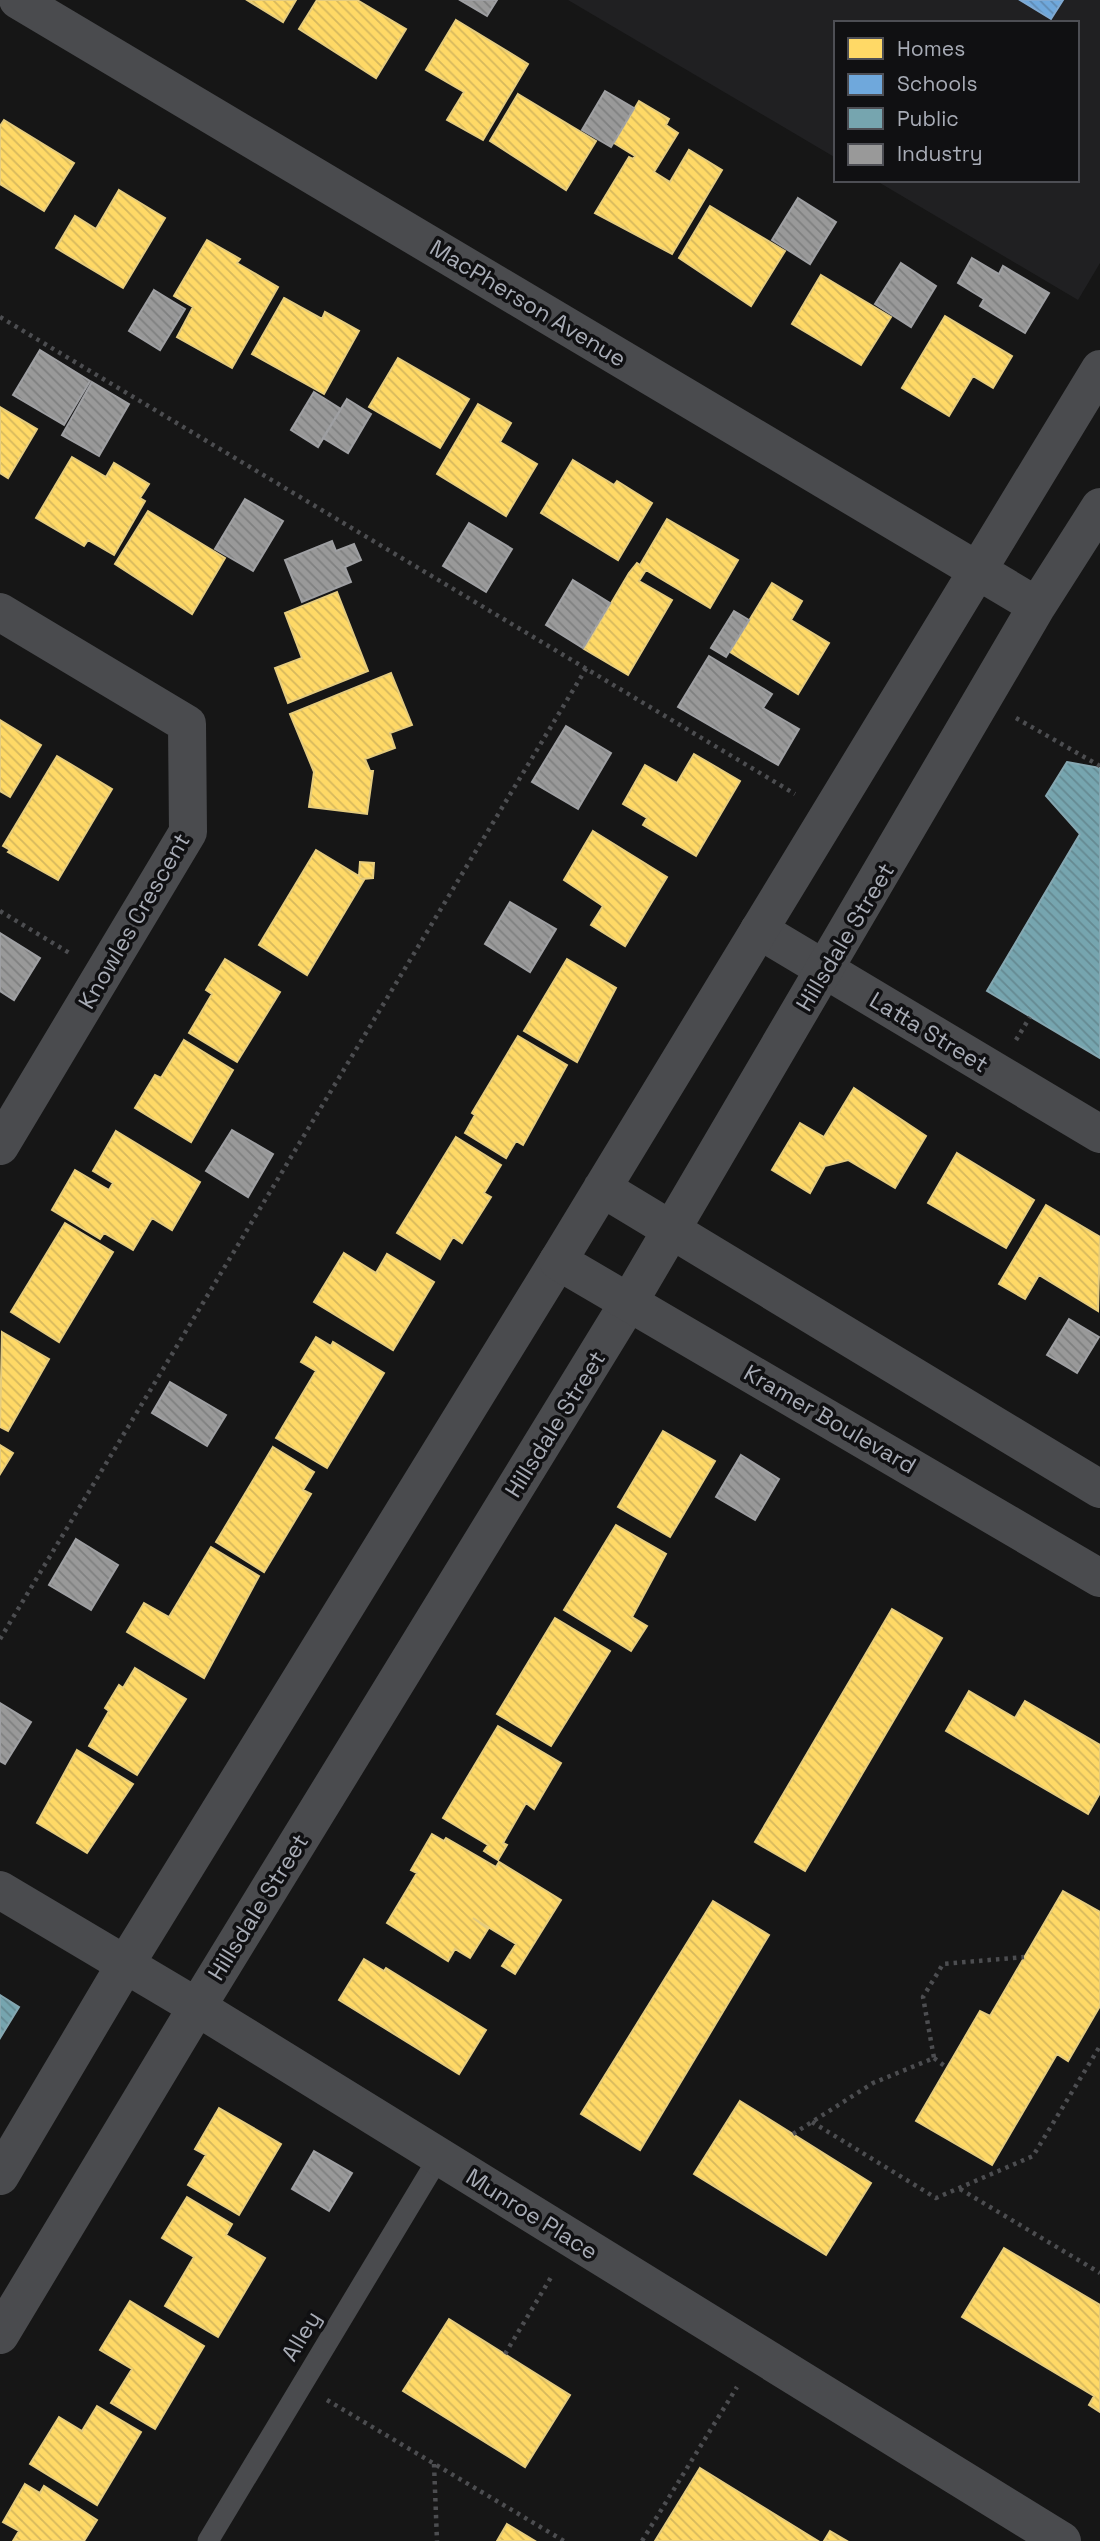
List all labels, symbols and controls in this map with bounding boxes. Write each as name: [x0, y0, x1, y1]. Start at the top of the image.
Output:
legend: [834, 21, 1079, 182]
text: Homes: [897, 35, 965, 62]
text: Schools: [897, 70, 977, 97]
text: Public: [897, 105, 959, 132]
text: Industry: [897, 140, 983, 167]
street label: MacPherson Avenue: [424, 233, 632, 373]
street label: Knowles Crescent: [71, 828, 197, 1014]
street label: Hillsdale Street: [789, 857, 901, 1017]
street label: Latta Street: [864, 985, 994, 1079]
street label: Hillsdale Street: [498, 1345, 612, 1503]
street label: Kramer Boulevard: [738, 1357, 922, 1481]
street label: Hillsdale Street: [201, 1828, 315, 1986]
street label: Munroe Place: [461, 2162, 603, 2266]
street label: Alley: [274, 2305, 328, 2367]

